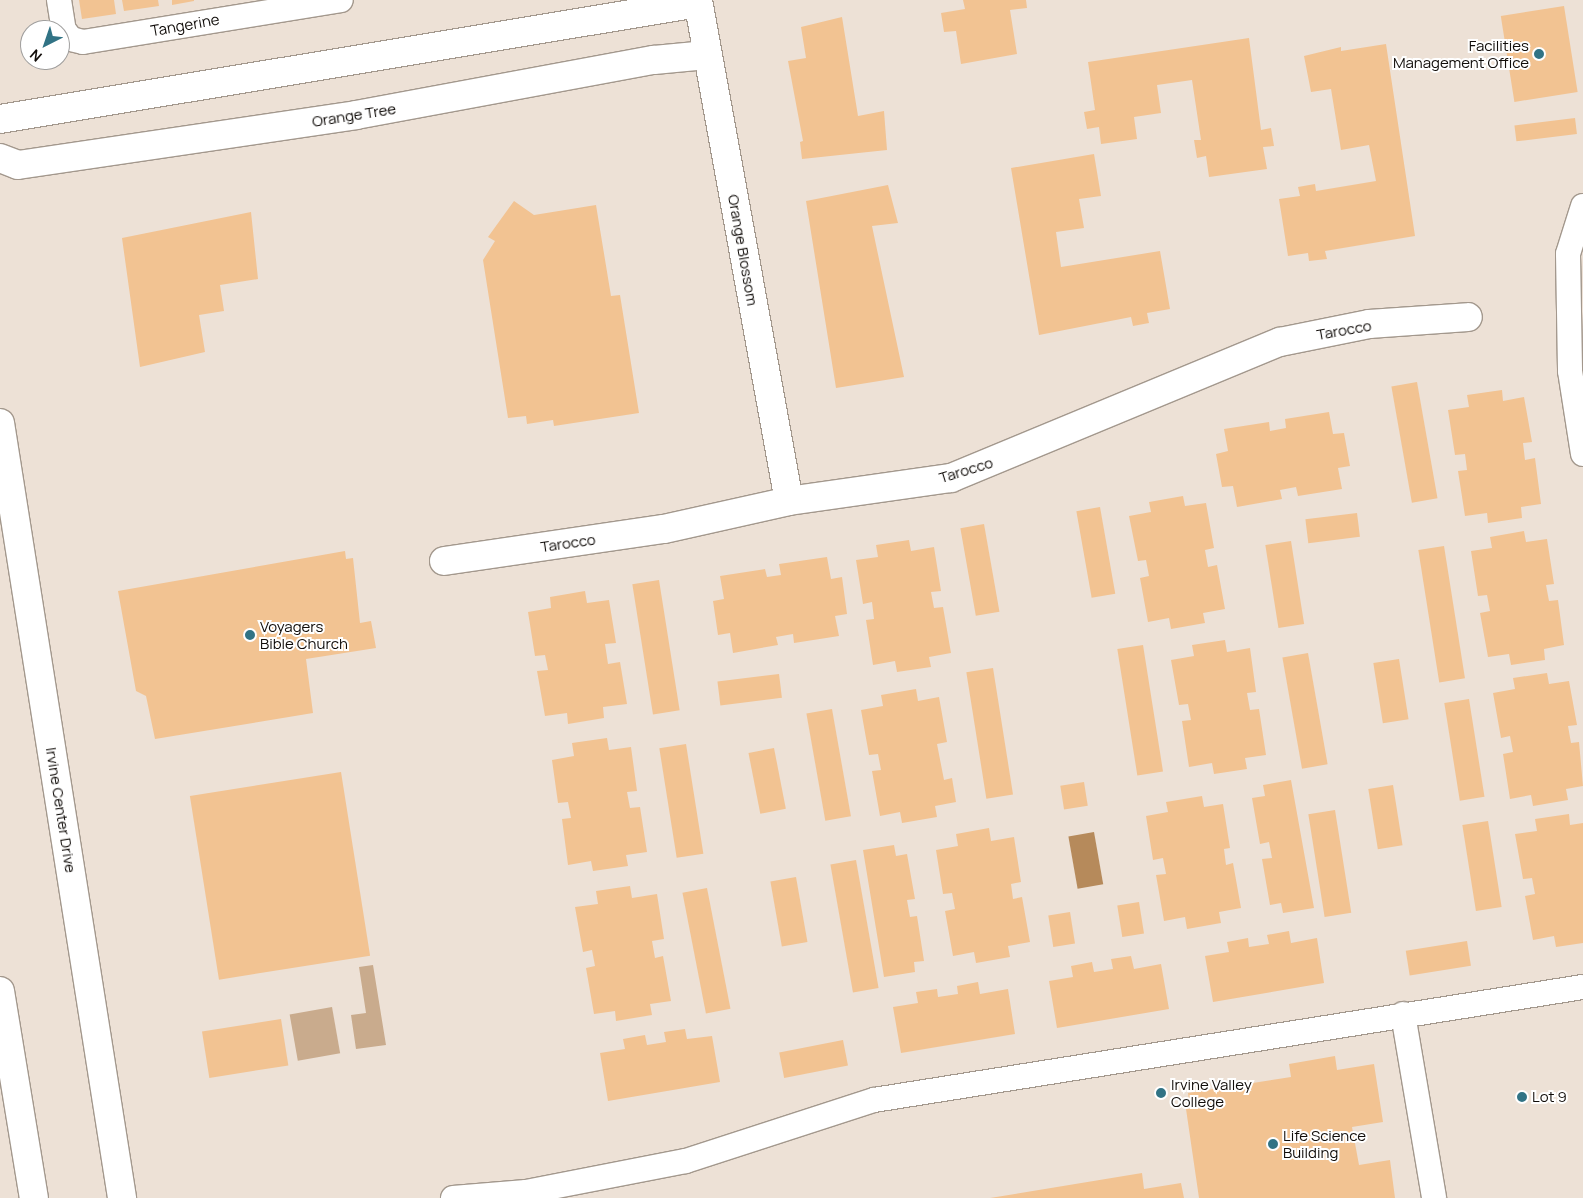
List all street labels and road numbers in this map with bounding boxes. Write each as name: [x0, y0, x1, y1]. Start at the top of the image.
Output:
street label: Tangerine: [149, 10, 221, 40]
street label: Orange Tree: [311, 99, 397, 131]
street label: Orange Blossom: [724, 193, 762, 307]
street label: Tarocco: [1315, 316, 1373, 344]
street label: Tarocco: [937, 453, 995, 487]
street label: Tarocco: [539, 530, 597, 556]
street label: Irvine Center Drive: [42, 746, 80, 874]

